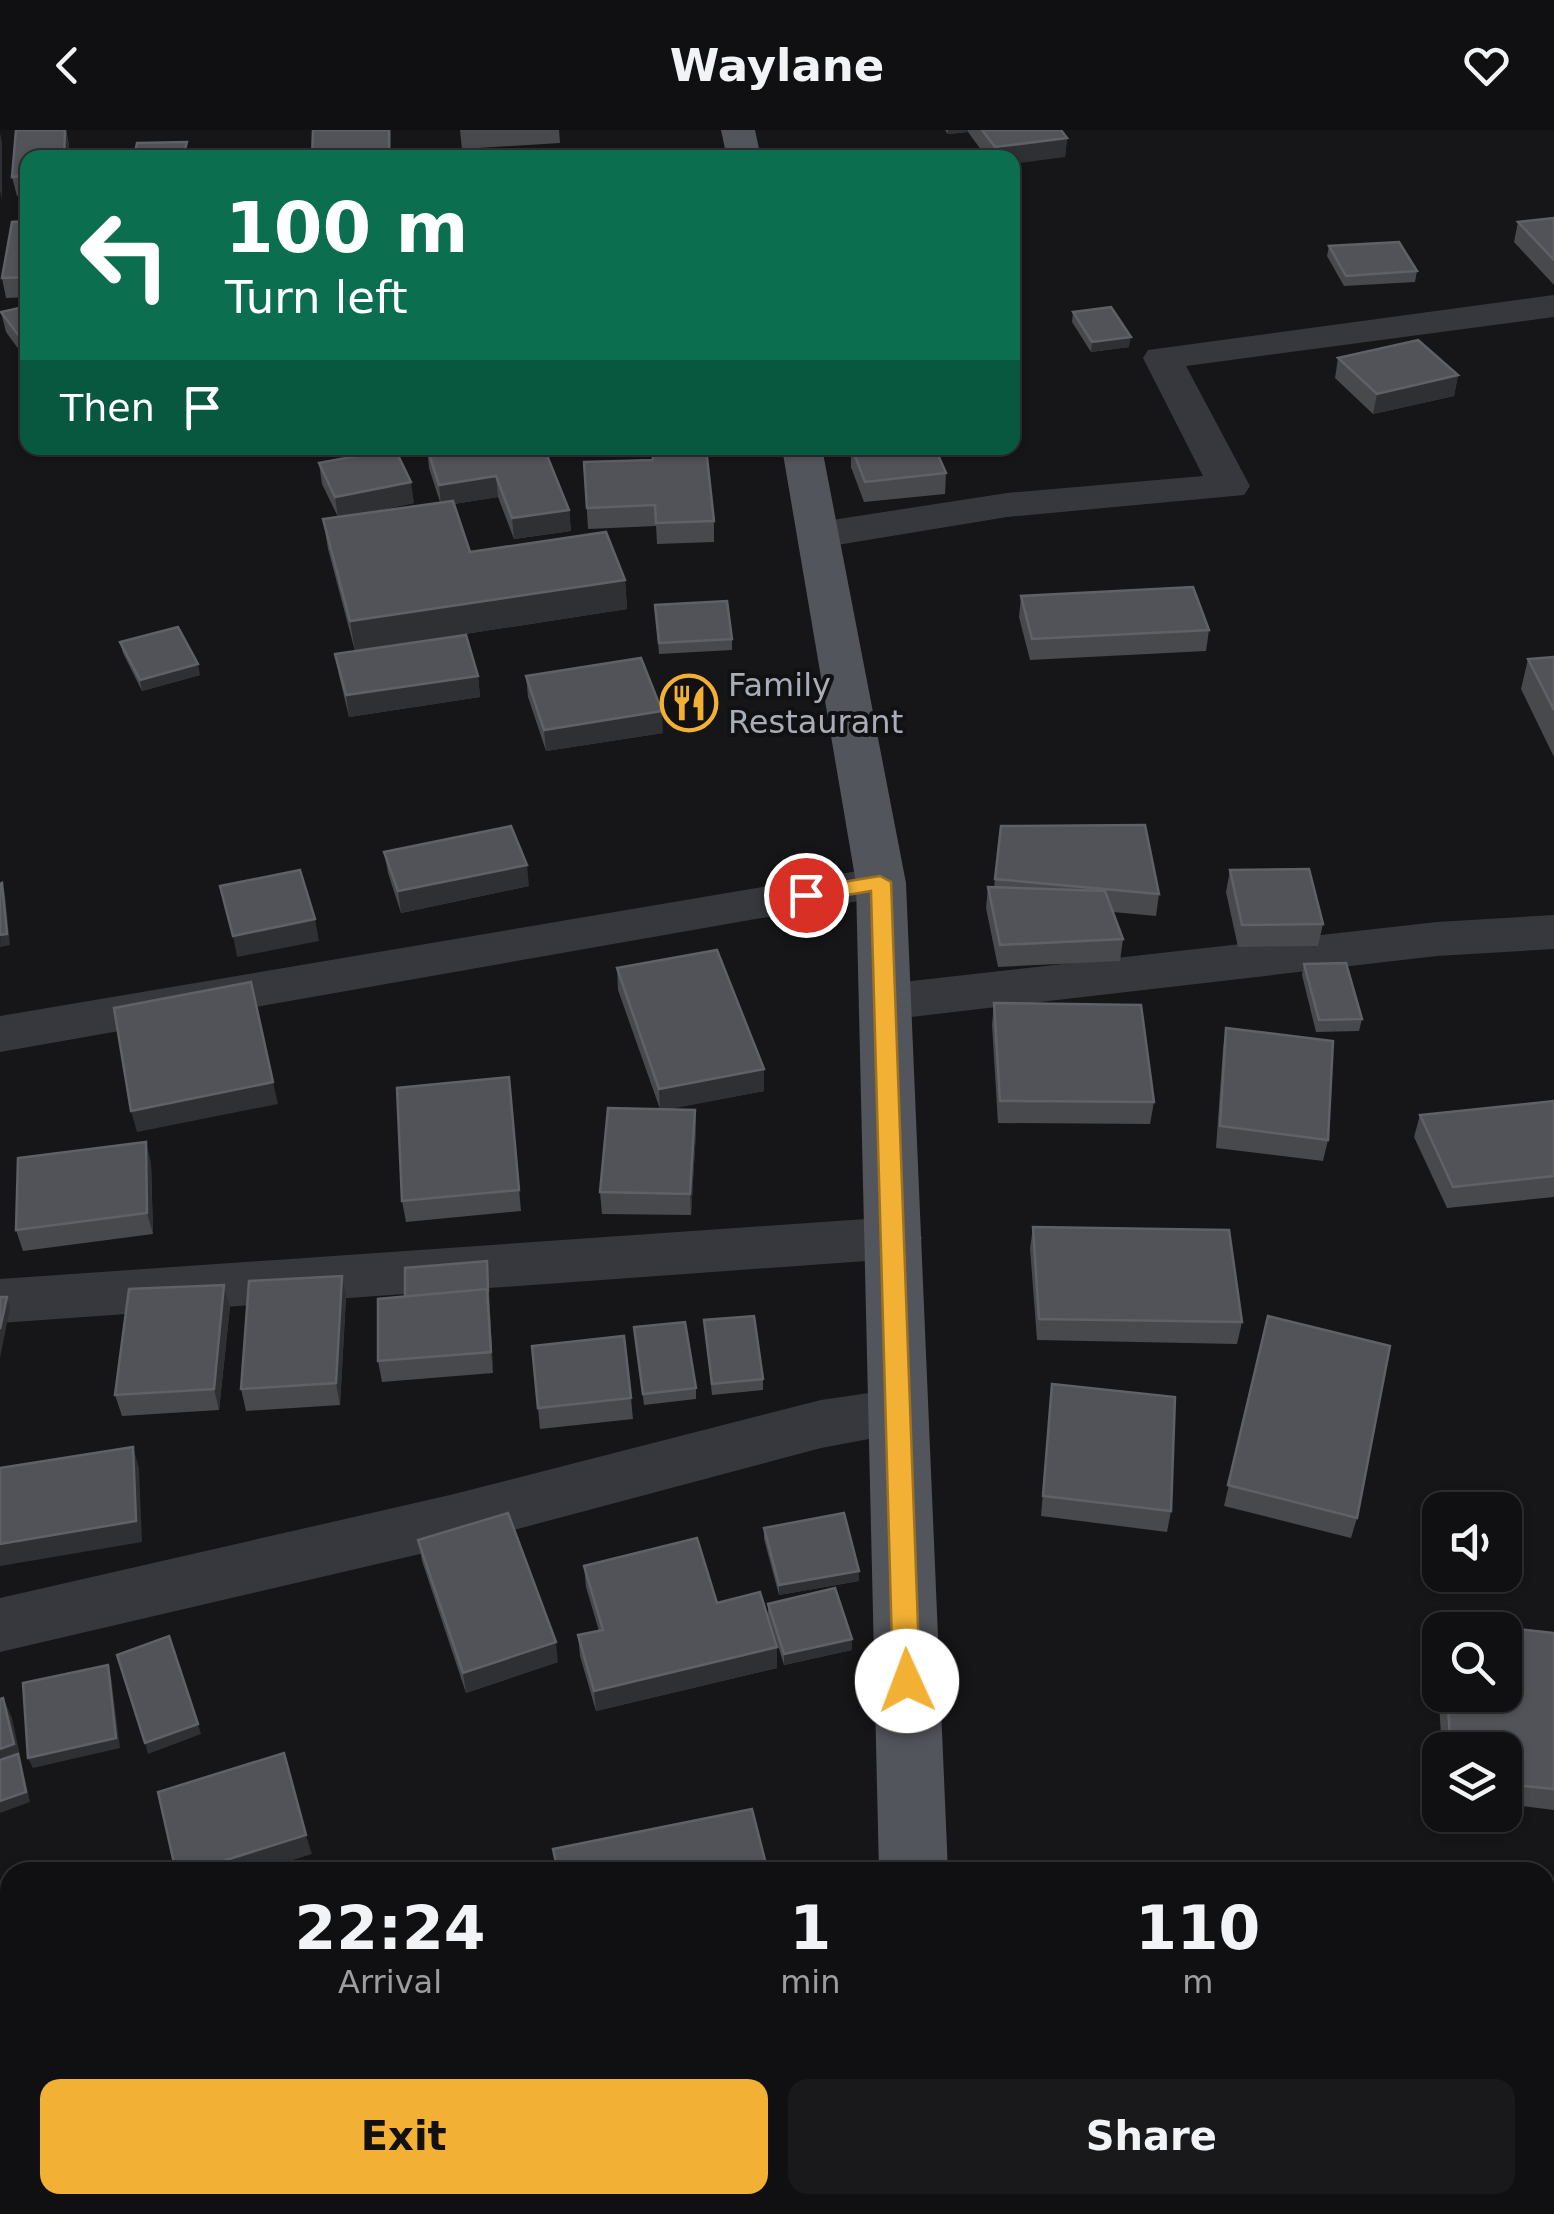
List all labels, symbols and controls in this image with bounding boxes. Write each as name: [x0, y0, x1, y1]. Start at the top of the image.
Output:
icon: back: [40, 38, 95, 93]
icon: heart: [1459, 38, 1514, 93]
text: Waylane: [670, 39, 884, 92]
text: 100 m: [225, 187, 468, 269]
icon: left: [60, 190, 190, 320]
text: Turn left: [225, 271, 408, 324]
icon: arrive: [175, 380, 230, 435]
text: Then: [60, 386, 155, 430]
place label: Family Restaurant: [728, 666, 903, 741]
restaurant icon: Family Restaurant: [659, 673, 719, 733]
pin: [764, 853, 849, 938]
icon: arrive: [779, 868, 834, 923]
map controls: [1422, 1492, 1522, 1832]
button: sound: [1422, 1492, 1522, 1592]
button: search: [1422, 1612, 1522, 1712]
position arrow: [855, 1629, 959, 1733]
button: layers: [1422, 1732, 1522, 1832]
text: 22:24: [295, 1893, 486, 1963]
text: 1: [789, 1893, 831, 1963]
text: 110: [1135, 1893, 1260, 1963]
text: Arrival: [338, 1963, 442, 2001]
text: min: [780, 1963, 841, 2001]
text: m: [1182, 1963, 1213, 2001]
button: Exit: [40, 2079, 768, 2194]
button: Share: [788, 2079, 1515, 2194]

